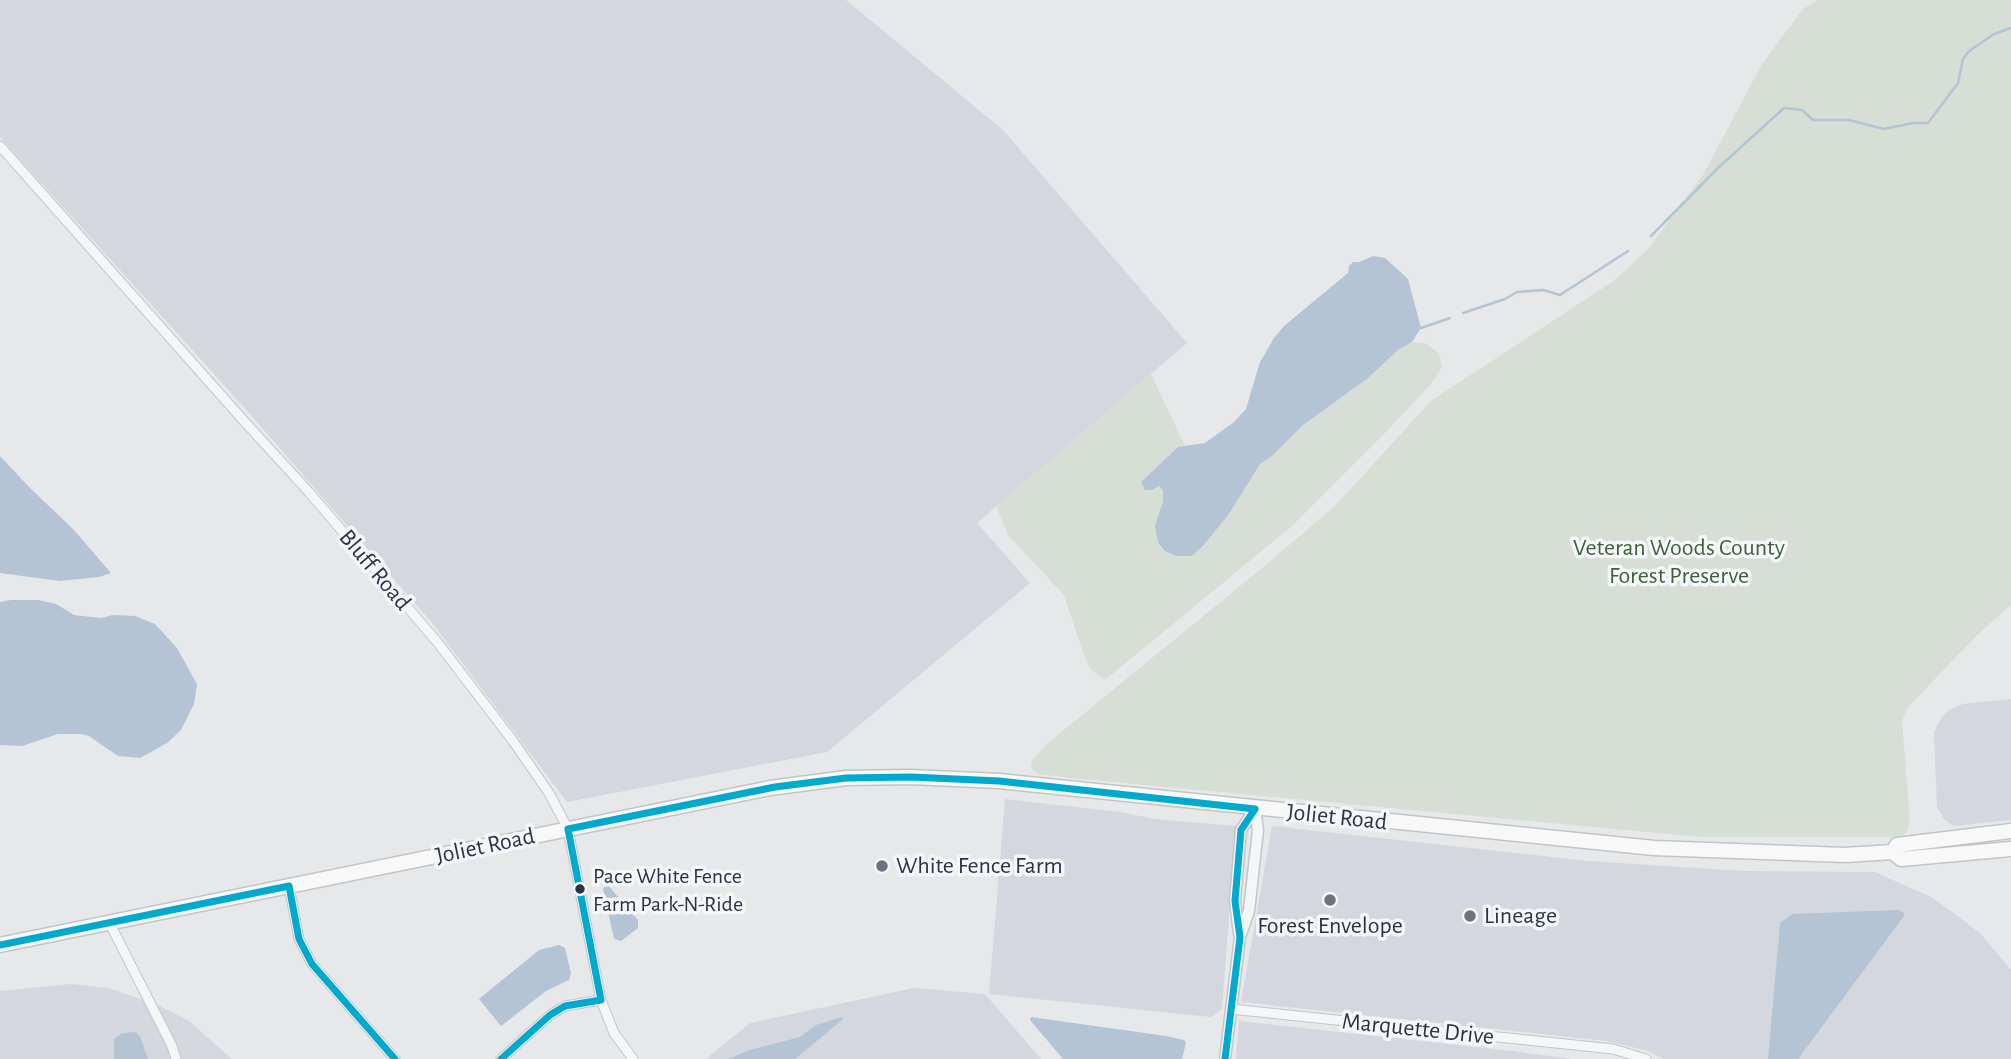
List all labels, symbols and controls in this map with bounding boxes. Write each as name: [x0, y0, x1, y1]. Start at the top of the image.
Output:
street label: Bluff Road: [333, 524, 417, 616]
park label: Veteran Woods County Forest Preserve: [1573, 534, 1785, 590]
street label: Joliet Road: [1285, 797, 1389, 837]
street label: Joliet Road: [433, 821, 537, 871]
place label: White Fence Farm: [896, 852, 1063, 880]
marker: White Fence Farm: [874, 858, 890, 874]
place label: Pace White Fence Farm Park-N-Ride: [593, 863, 743, 914]
marker: Pace White Fence Farm Park-N-Ride: [573, 882, 587, 896]
marker: Forest Envelope: [1322, 892, 1338, 908]
place label: Lineage: [1484, 902, 1557, 930]
marker: Lineage: [1462, 908, 1478, 924]
place label: Forest Envelope: [1257, 912, 1403, 940]
street label: Marquette Drive: [1341, 1007, 1495, 1051]

